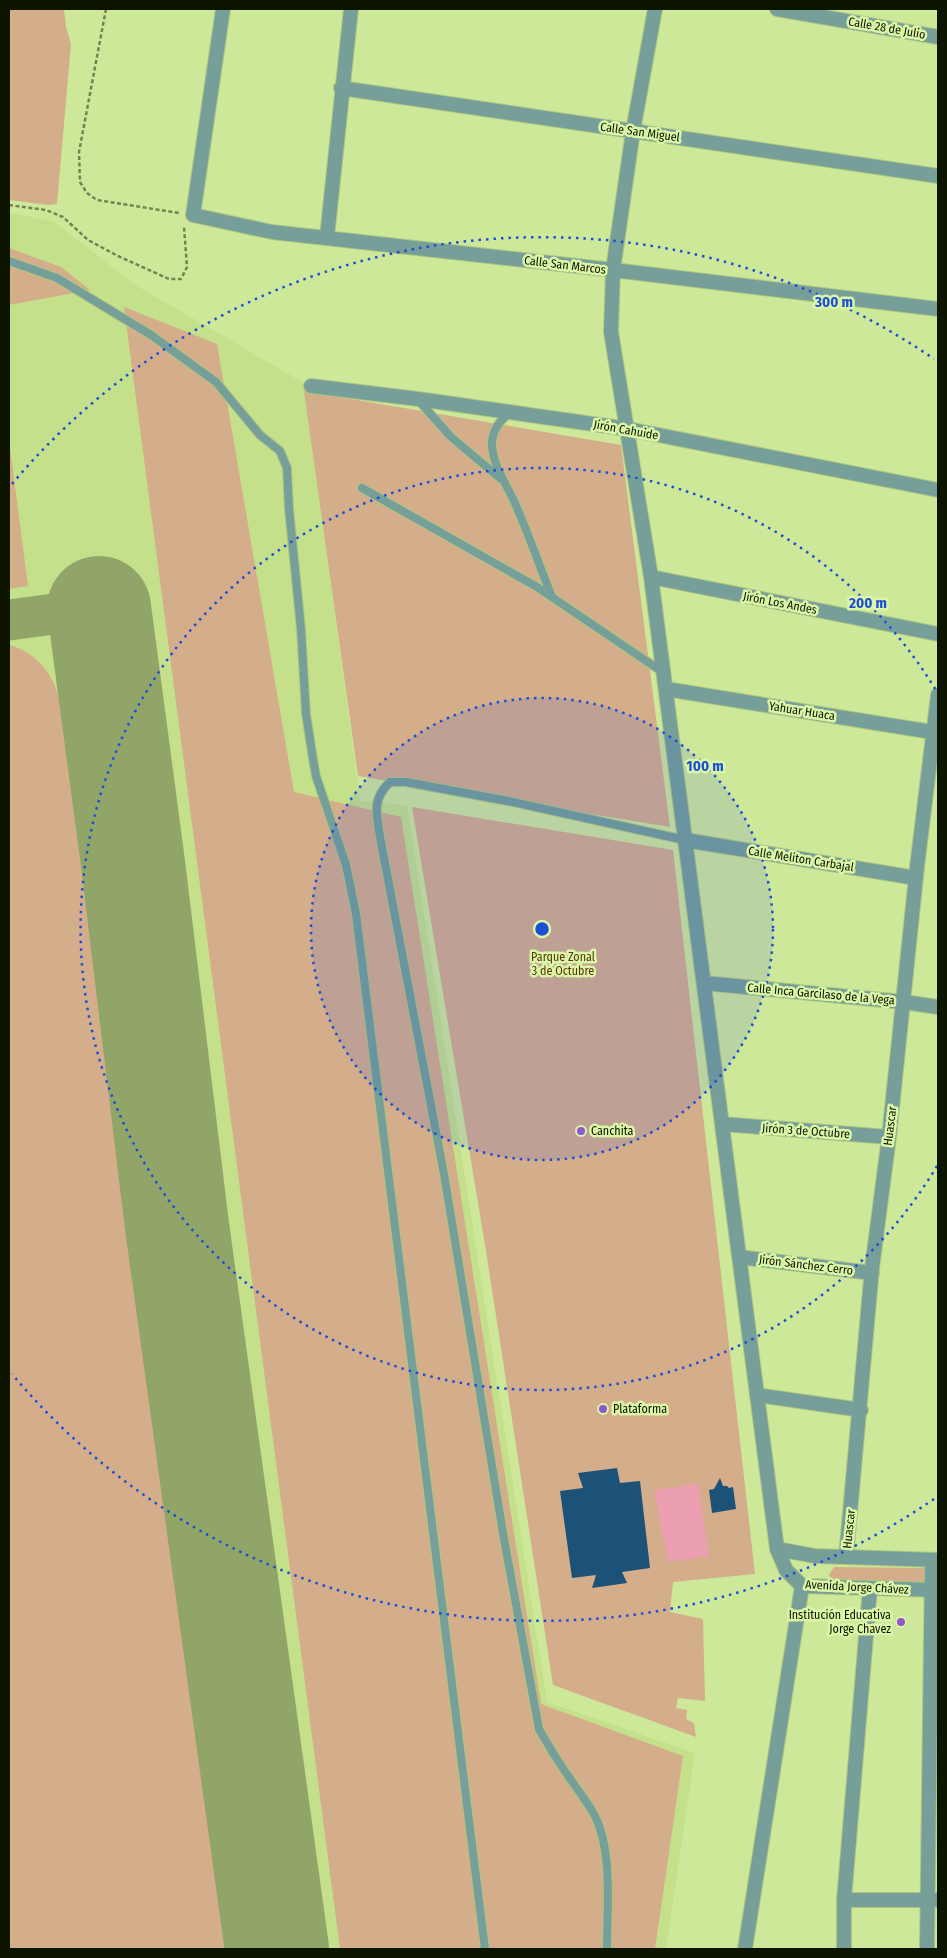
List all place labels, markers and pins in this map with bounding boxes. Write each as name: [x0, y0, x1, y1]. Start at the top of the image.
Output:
centre of rings: [533, 920, 551, 938]
place label: Canchita: [591, 1124, 634, 1138]
marker: Canchita: [575, 1125, 587, 1137]
place label: Plataforma: [613, 1402, 667, 1416]
marker: Plataforma: [597, 1403, 609, 1415]
place label: Institución Educativa Jorge Chavez: [789, 1608, 891, 1636]
marker: Institución Educativa Jorge Chavez: [895, 1616, 907, 1628]

